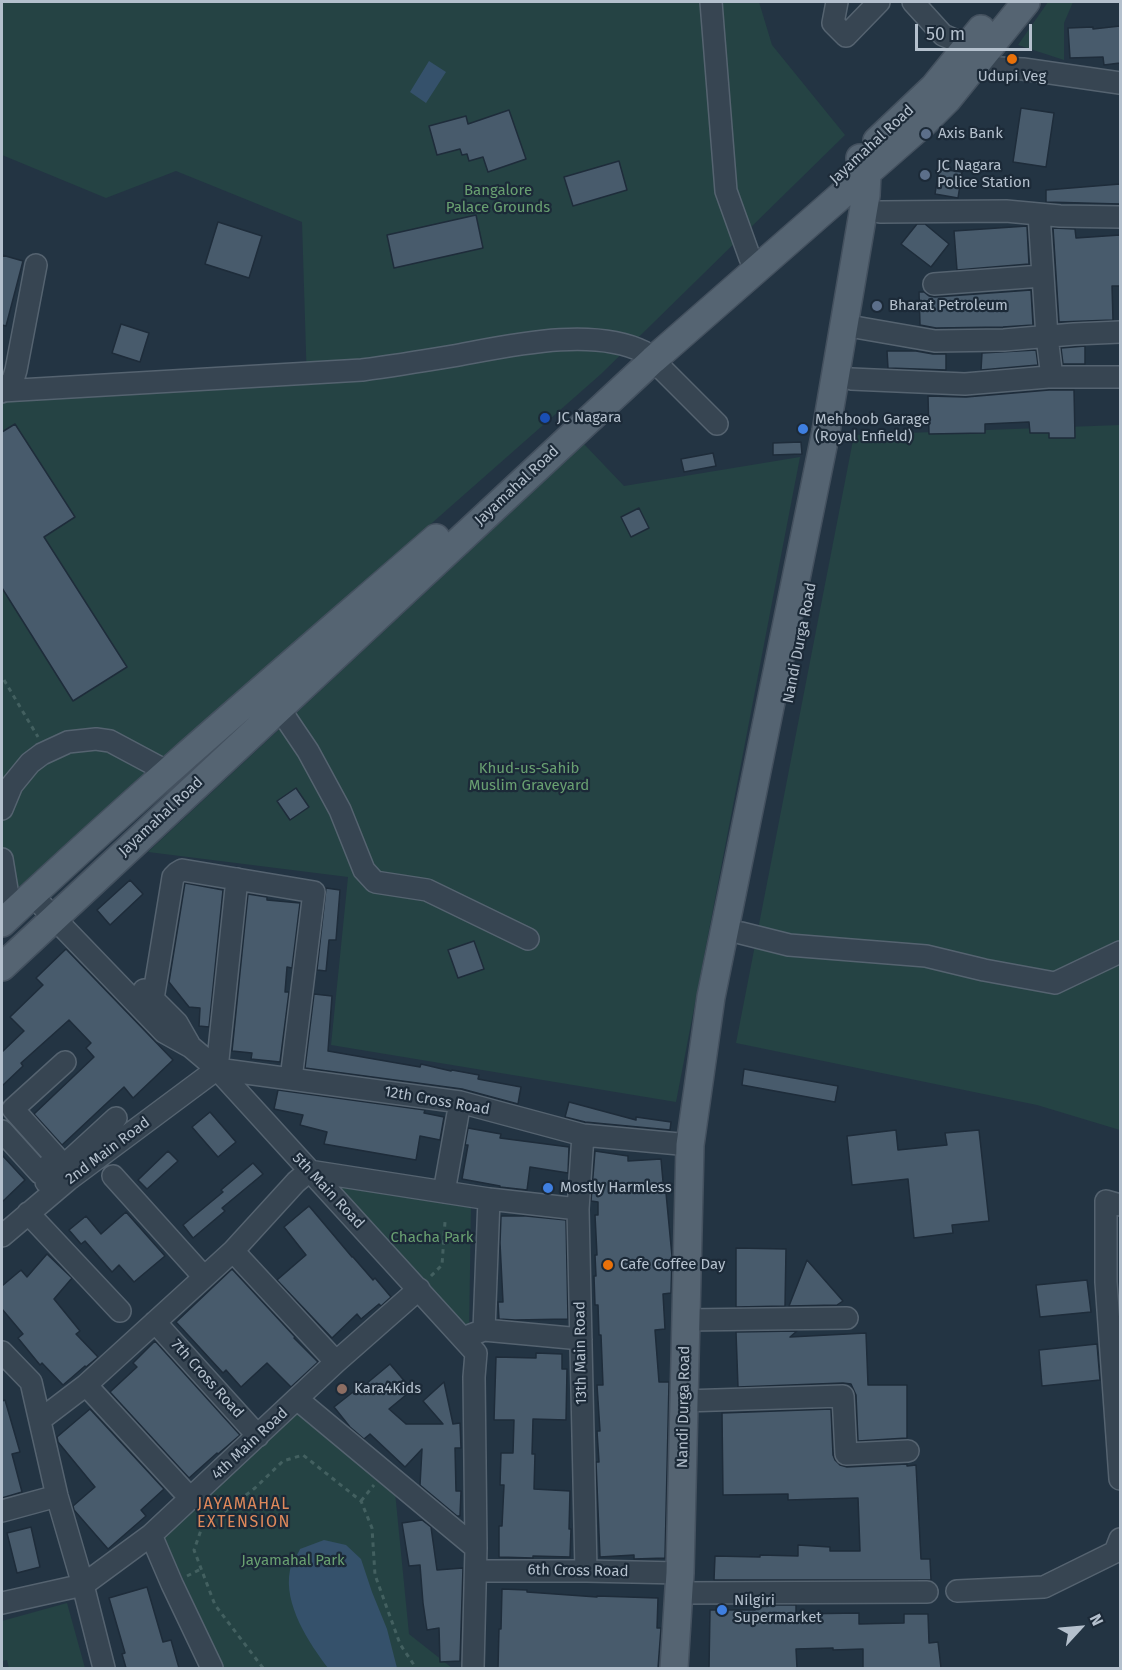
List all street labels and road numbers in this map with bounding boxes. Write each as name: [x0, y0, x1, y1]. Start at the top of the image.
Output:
street label: Jayamahal Road: [826, 101, 918, 189]
street label: Jayamahal Road: [471, 442, 563, 530]
street label: Nandi Durga Road: [779, 581, 821, 705]
street label: Jayamahal Road: [115, 773, 207, 861]
street label: 12th Cross Road: [383, 1083, 491, 1119]
street label: 2nd Main Road: [62, 1114, 154, 1188]
street label: 5th Main Road: [288, 1149, 368, 1233]
street label: 13th Main Road: [571, 1301, 591, 1405]
street label: 7th Cross Road: [167, 1336, 247, 1422]
street label: Nandi Durga Road: [674, 1346, 694, 1468]
street label: 4th Main Road: [208, 1404, 292, 1484]
street label: 6th Cross Road: [527, 1561, 629, 1581]

